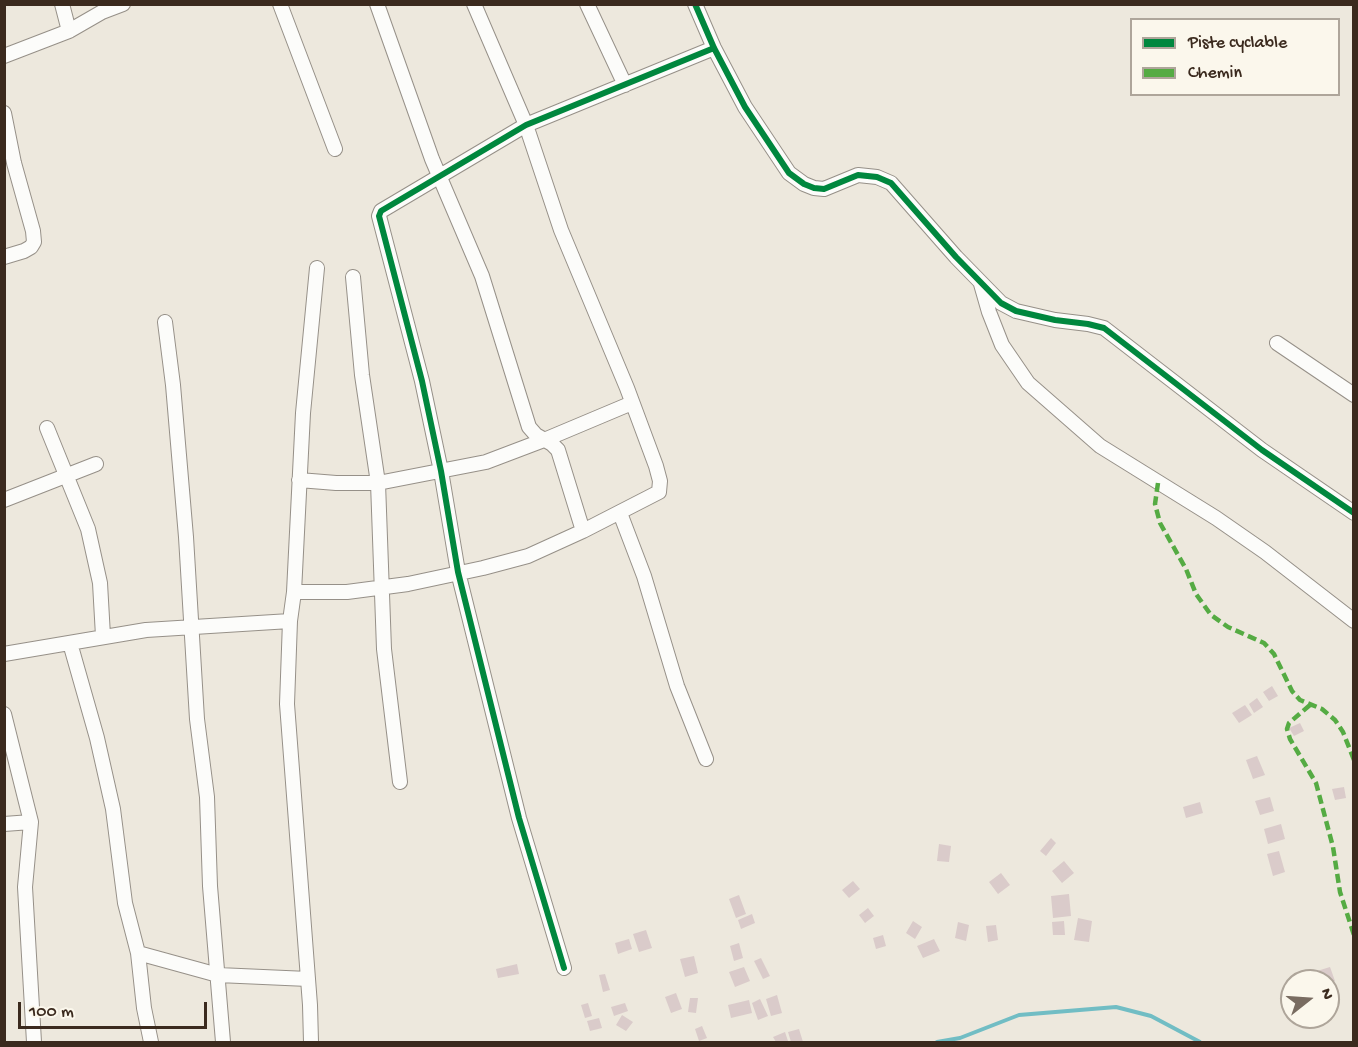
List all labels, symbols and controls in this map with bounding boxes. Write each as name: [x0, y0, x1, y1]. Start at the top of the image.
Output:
legend: [1130, 18, 1340, 96]
text: Piste cyclable: [1188, 33, 1287, 54]
text: Chemin: [1188, 63, 1242, 84]
north arrow: [1280, 969, 1340, 1029]
text: N: [1315, 986, 1336, 1002]
scale bar: [21, 990, 210, 1028]
text: 100 m: [29, 1002, 74, 1023]

